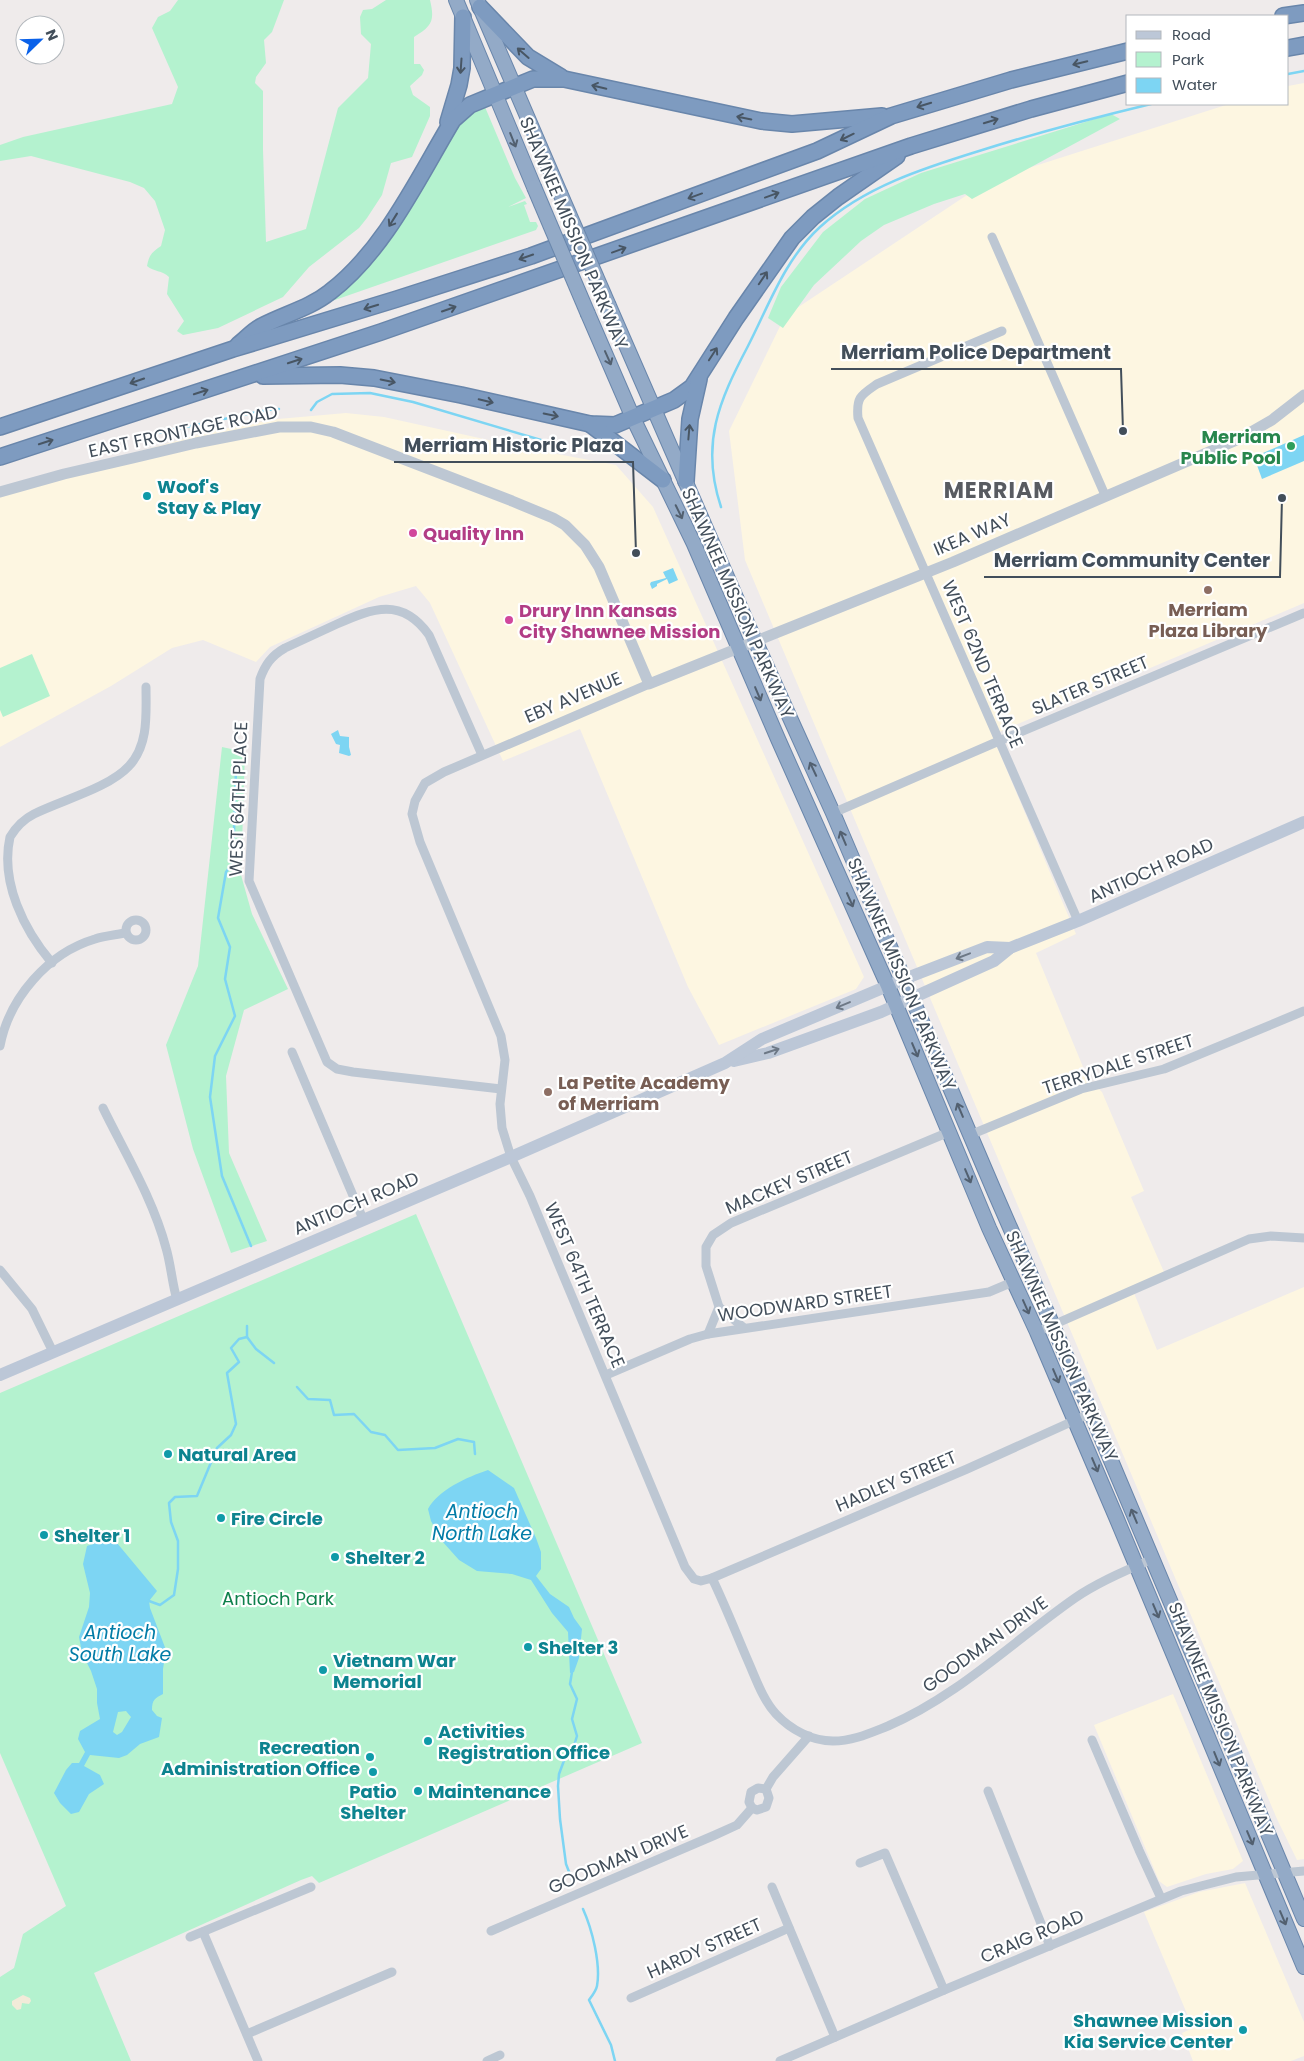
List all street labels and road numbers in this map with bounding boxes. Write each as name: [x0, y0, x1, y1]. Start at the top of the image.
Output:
street label: SHAWNEE MISSION PARKWAY: [514, 113, 635, 353]
street label: EAST FRONTAGE ROAD: [86, 399, 280, 463]
street label: SHAWNEE MISSION PARKWAY: [676, 484, 801, 723]
street label: IKEA WAY: [930, 506, 1015, 561]
street label: WEST 62ND TERRACE: [936, 576, 1030, 752]
street label: SLATER STREET: [1028, 649, 1152, 721]
street label: EBY AVENUE: [521, 665, 625, 729]
street label: WEST 64TH PLACE: [223, 721, 253, 877]
street label: ANTIOCH ROAD: [1085, 831, 1217, 909]
street label: SHAWNEE MISSION PARKWAY: [842, 854, 963, 1094]
street label: TERRYDALE STREET: [1039, 1028, 1197, 1100]
street label: MACKEY STREET: [721, 1144, 857, 1220]
street label: ANTIOCH ROAD: [289, 1165, 423, 1241]
street label: WEST 64TH TERRACE: [539, 1198, 631, 1372]
street label: SHAWNEE MISSION PARKWAY: [1000, 1227, 1125, 1466]
street label: WOODWARD STREET: [716, 1278, 894, 1328]
street label: HADLEY STREET: [832, 1444, 961, 1518]
street label: GOODMAN DRIVE: [917, 1590, 1053, 1698]
street label: SHAWNEE MISSION PARKWAY: [1163, 1598, 1280, 1840]
street label: GOODMAN DRIVE: [544, 1818, 692, 1900]
street label: CRAIG ROAD: [976, 1903, 1088, 1969]
street label: HARDY STREET: [643, 1911, 766, 1984]

